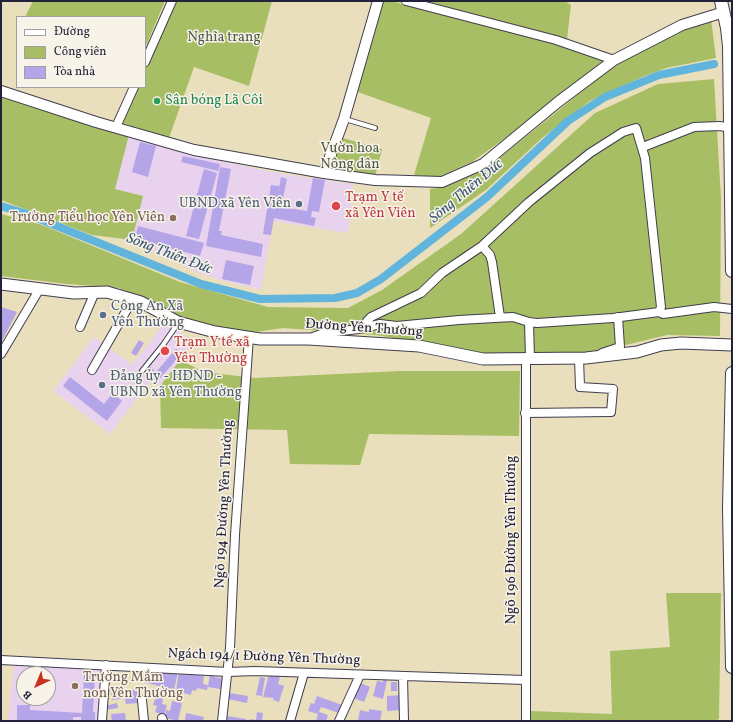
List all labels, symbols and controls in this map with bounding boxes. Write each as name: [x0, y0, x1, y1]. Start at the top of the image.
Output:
legend: [16, 16, 146, 88]
text: Đường: [54, 24, 90, 40]
park label: Nghĩa trang: [187, 30, 261, 46]
text: Công viên: [54, 44, 106, 60]
text: Tòa nhà: [54, 64, 95, 80]
place label: Sân bóng Lã Côi: [165, 93, 263, 109]
marker: Sân bóng Lã Côi: [152, 96, 162, 106]
park label: Vườn hoa Nông dân: [320, 141, 380, 174]
water label: Sông Thiên Đức: [427, 156, 507, 228]
place label: Trạm Y tế xã Yên Viên: [345, 190, 416, 222]
place label: UBND xã Yên Viên: [179, 196, 291, 212]
marker: UBND xã Yên Viên: [294, 199, 304, 209]
marker: Trạm Y tế xã Yên Viên: [330, 200, 342, 212]
place label: Trường Tiểu học Yên Viên: [10, 210, 165, 226]
marker: Trường Tiểu học Yên Viên: [168, 213, 178, 223]
water label: Sông Thiên Đức: [124, 230, 214, 280]
place label: Công An Xã Yên Thường: [111, 299, 184, 332]
marker: Công An Xã Yên Thường: [98, 310, 108, 320]
street label: Đường Yên Thường: [305, 317, 423, 341]
place label: Trạm Y tế xã Yên Thường: [174, 335, 250, 368]
marker: Trạm Y tế xã Yên Thường: [159, 345, 171, 357]
place label: Đảng ủy - HĐND - UBND xã Yên Thường: [110, 369, 242, 402]
marker: Đảng ủy - HĐND - UBND xã Yên Thường: [97, 380, 107, 390]
street label: Ngõ 194 Đường Yên Thường: [212, 419, 238, 589]
street label: Ngõ 196 Đường Yên Thường: [504, 456, 520, 624]
street label: Ngách 194/1 Đường Yên Thường: [167, 646, 361, 670]
north arrow: [16, 666, 56, 706]
place label: Trường Mầm non Yên Thường: [83, 670, 183, 702]
marker: Trường Mầm non Yên Thường: [70, 681, 80, 691]
text: B: [20, 686, 36, 702]

